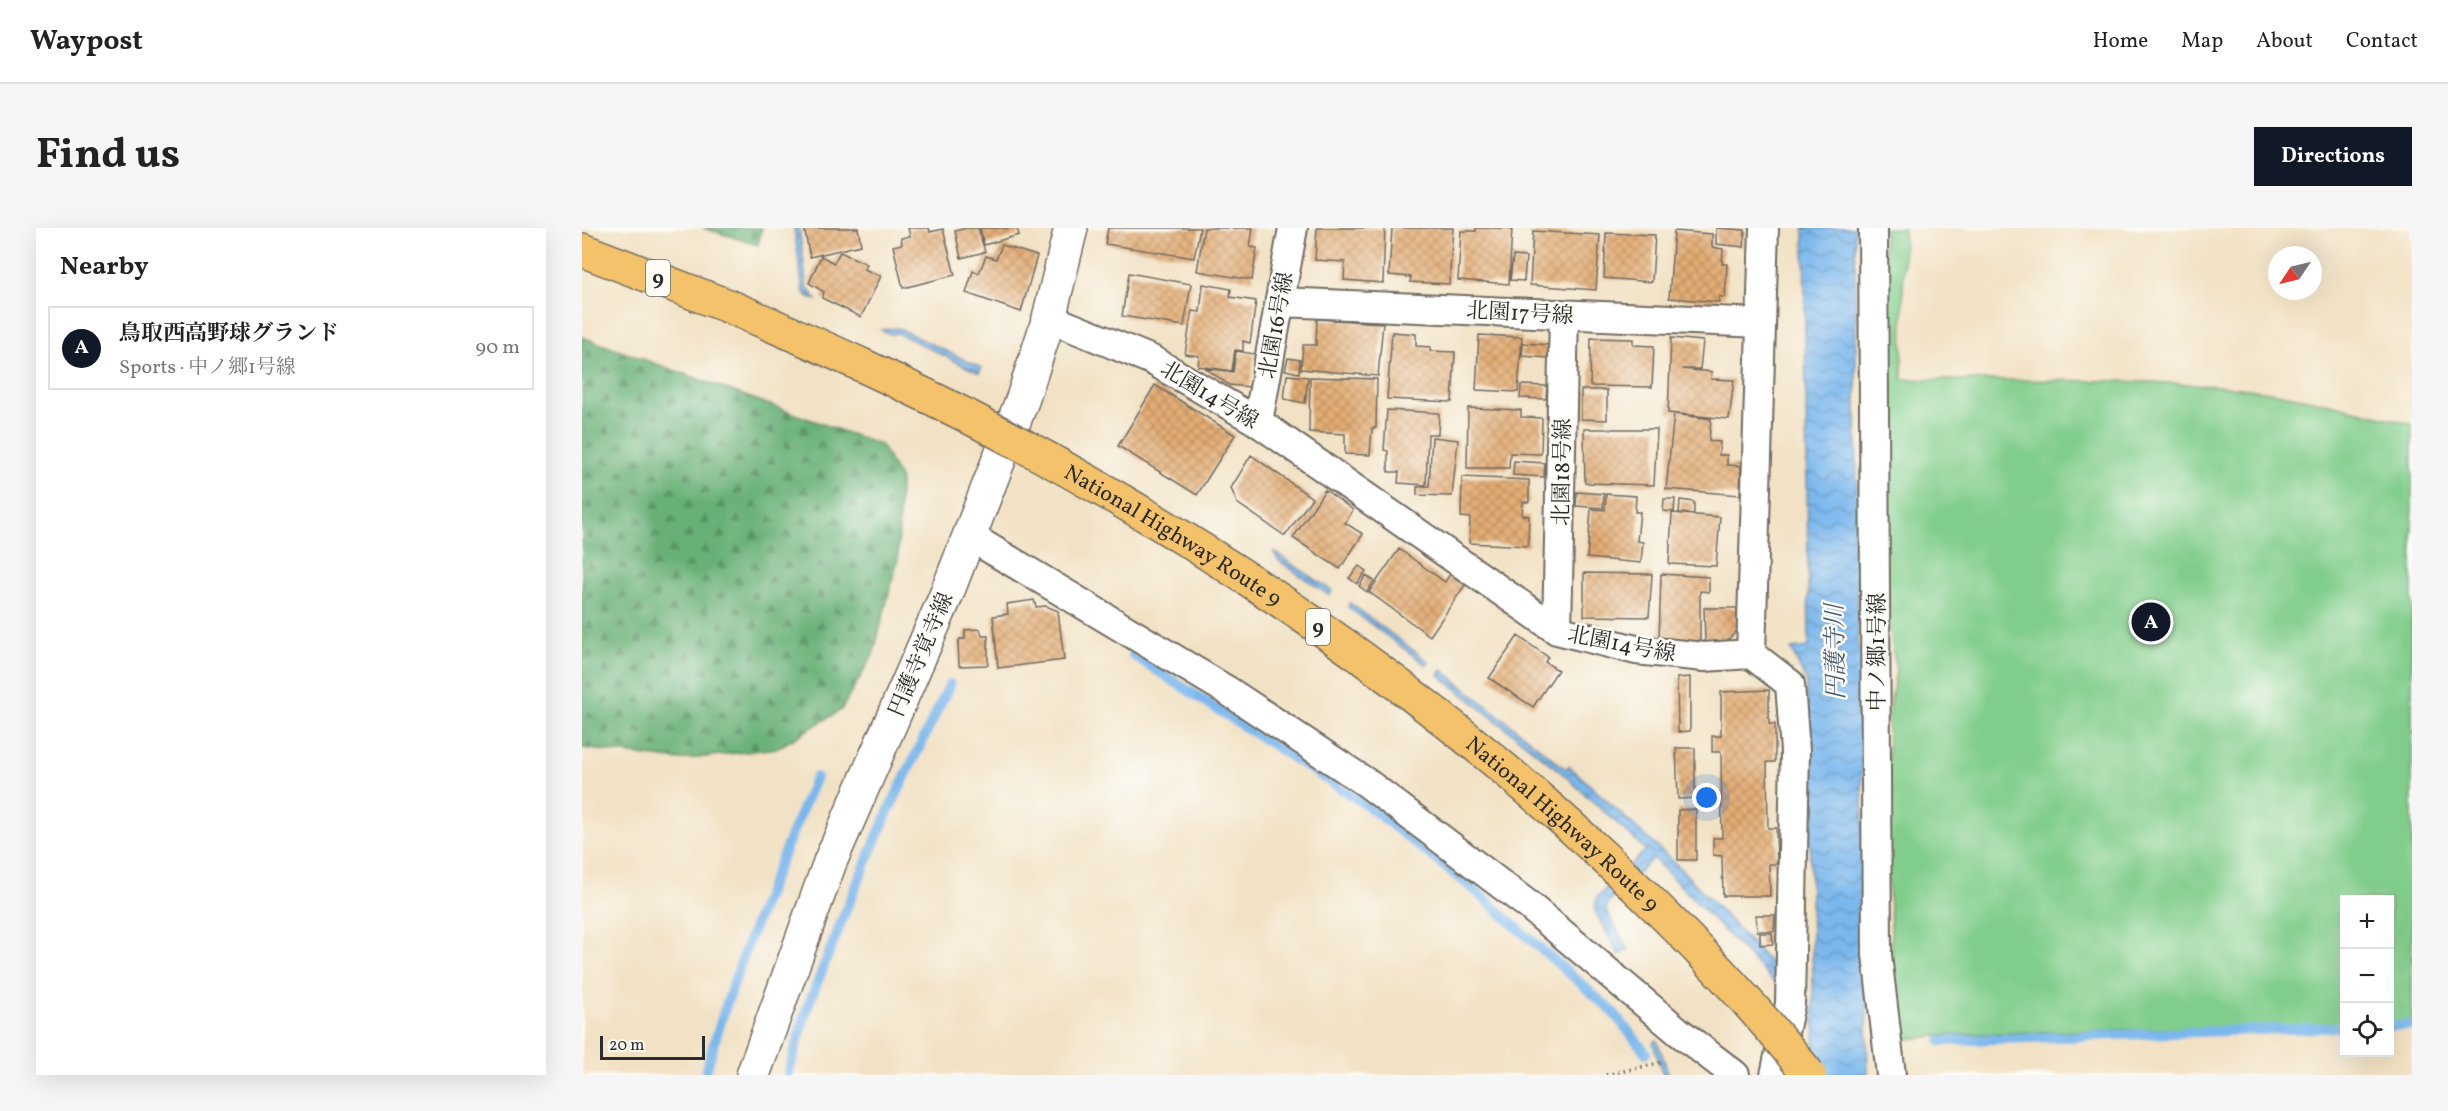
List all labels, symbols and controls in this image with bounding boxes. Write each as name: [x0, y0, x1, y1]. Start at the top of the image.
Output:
text: Waypost: [30, 22, 143, 61]
text: Home: [2093, 27, 2148, 56]
text: Map: [2181, 27, 2223, 56]
text: About: [2256, 27, 2313, 56]
text: Contact: [2346, 27, 2418, 56]
text: Find us: [36, 127, 180, 186]
button: Directions: [2254, 127, 2412, 186]
north arrow: [2268, 246, 2322, 300]
text: Nearby: [60, 249, 149, 285]
road number: 9: [646, 260, 670, 296]
street label: 北園16号線: [1253, 270, 1302, 381]
street label: 北園17号線: [1466, 296, 1574, 333]
text: 鳥取西高野球グランド: [119, 319, 339, 350]
text: A: [74, 334, 89, 362]
text: 90 m: [476, 334, 520, 362]
text: Sports · 中ノ郷1号線: [119, 354, 296, 382]
street label: 北園14号線: [1154, 355, 1264, 438]
street label: 北園18号線: [1547, 418, 1580, 526]
street label: National Highway Route 9: [1058, 458, 1287, 615]
street label: 円護寺覚寺線: [882, 588, 962, 722]
street label: 中ノ郷1号線: [1863, 593, 1894, 711]
pin: A: [2132, 600, 2170, 644]
water label: 円護寺川: [1819, 601, 1855, 700]
road number: 9: [1306, 609, 1330, 645]
street label: 北園14号線: [1565, 620, 1678, 671]
street label: National Highway Route 9: [1458, 730, 1665, 920]
your location: [1692, 783, 1721, 812]
map controls: [2340, 895, 2394, 1057]
button: +: [2340, 895, 2394, 949]
button: −: [2340, 949, 2394, 1003]
button: locate: [2340, 1003, 2394, 1057]
scale bar: [600, 1033, 705, 1060]
text: 20 m: [609, 1035, 644, 1057]

